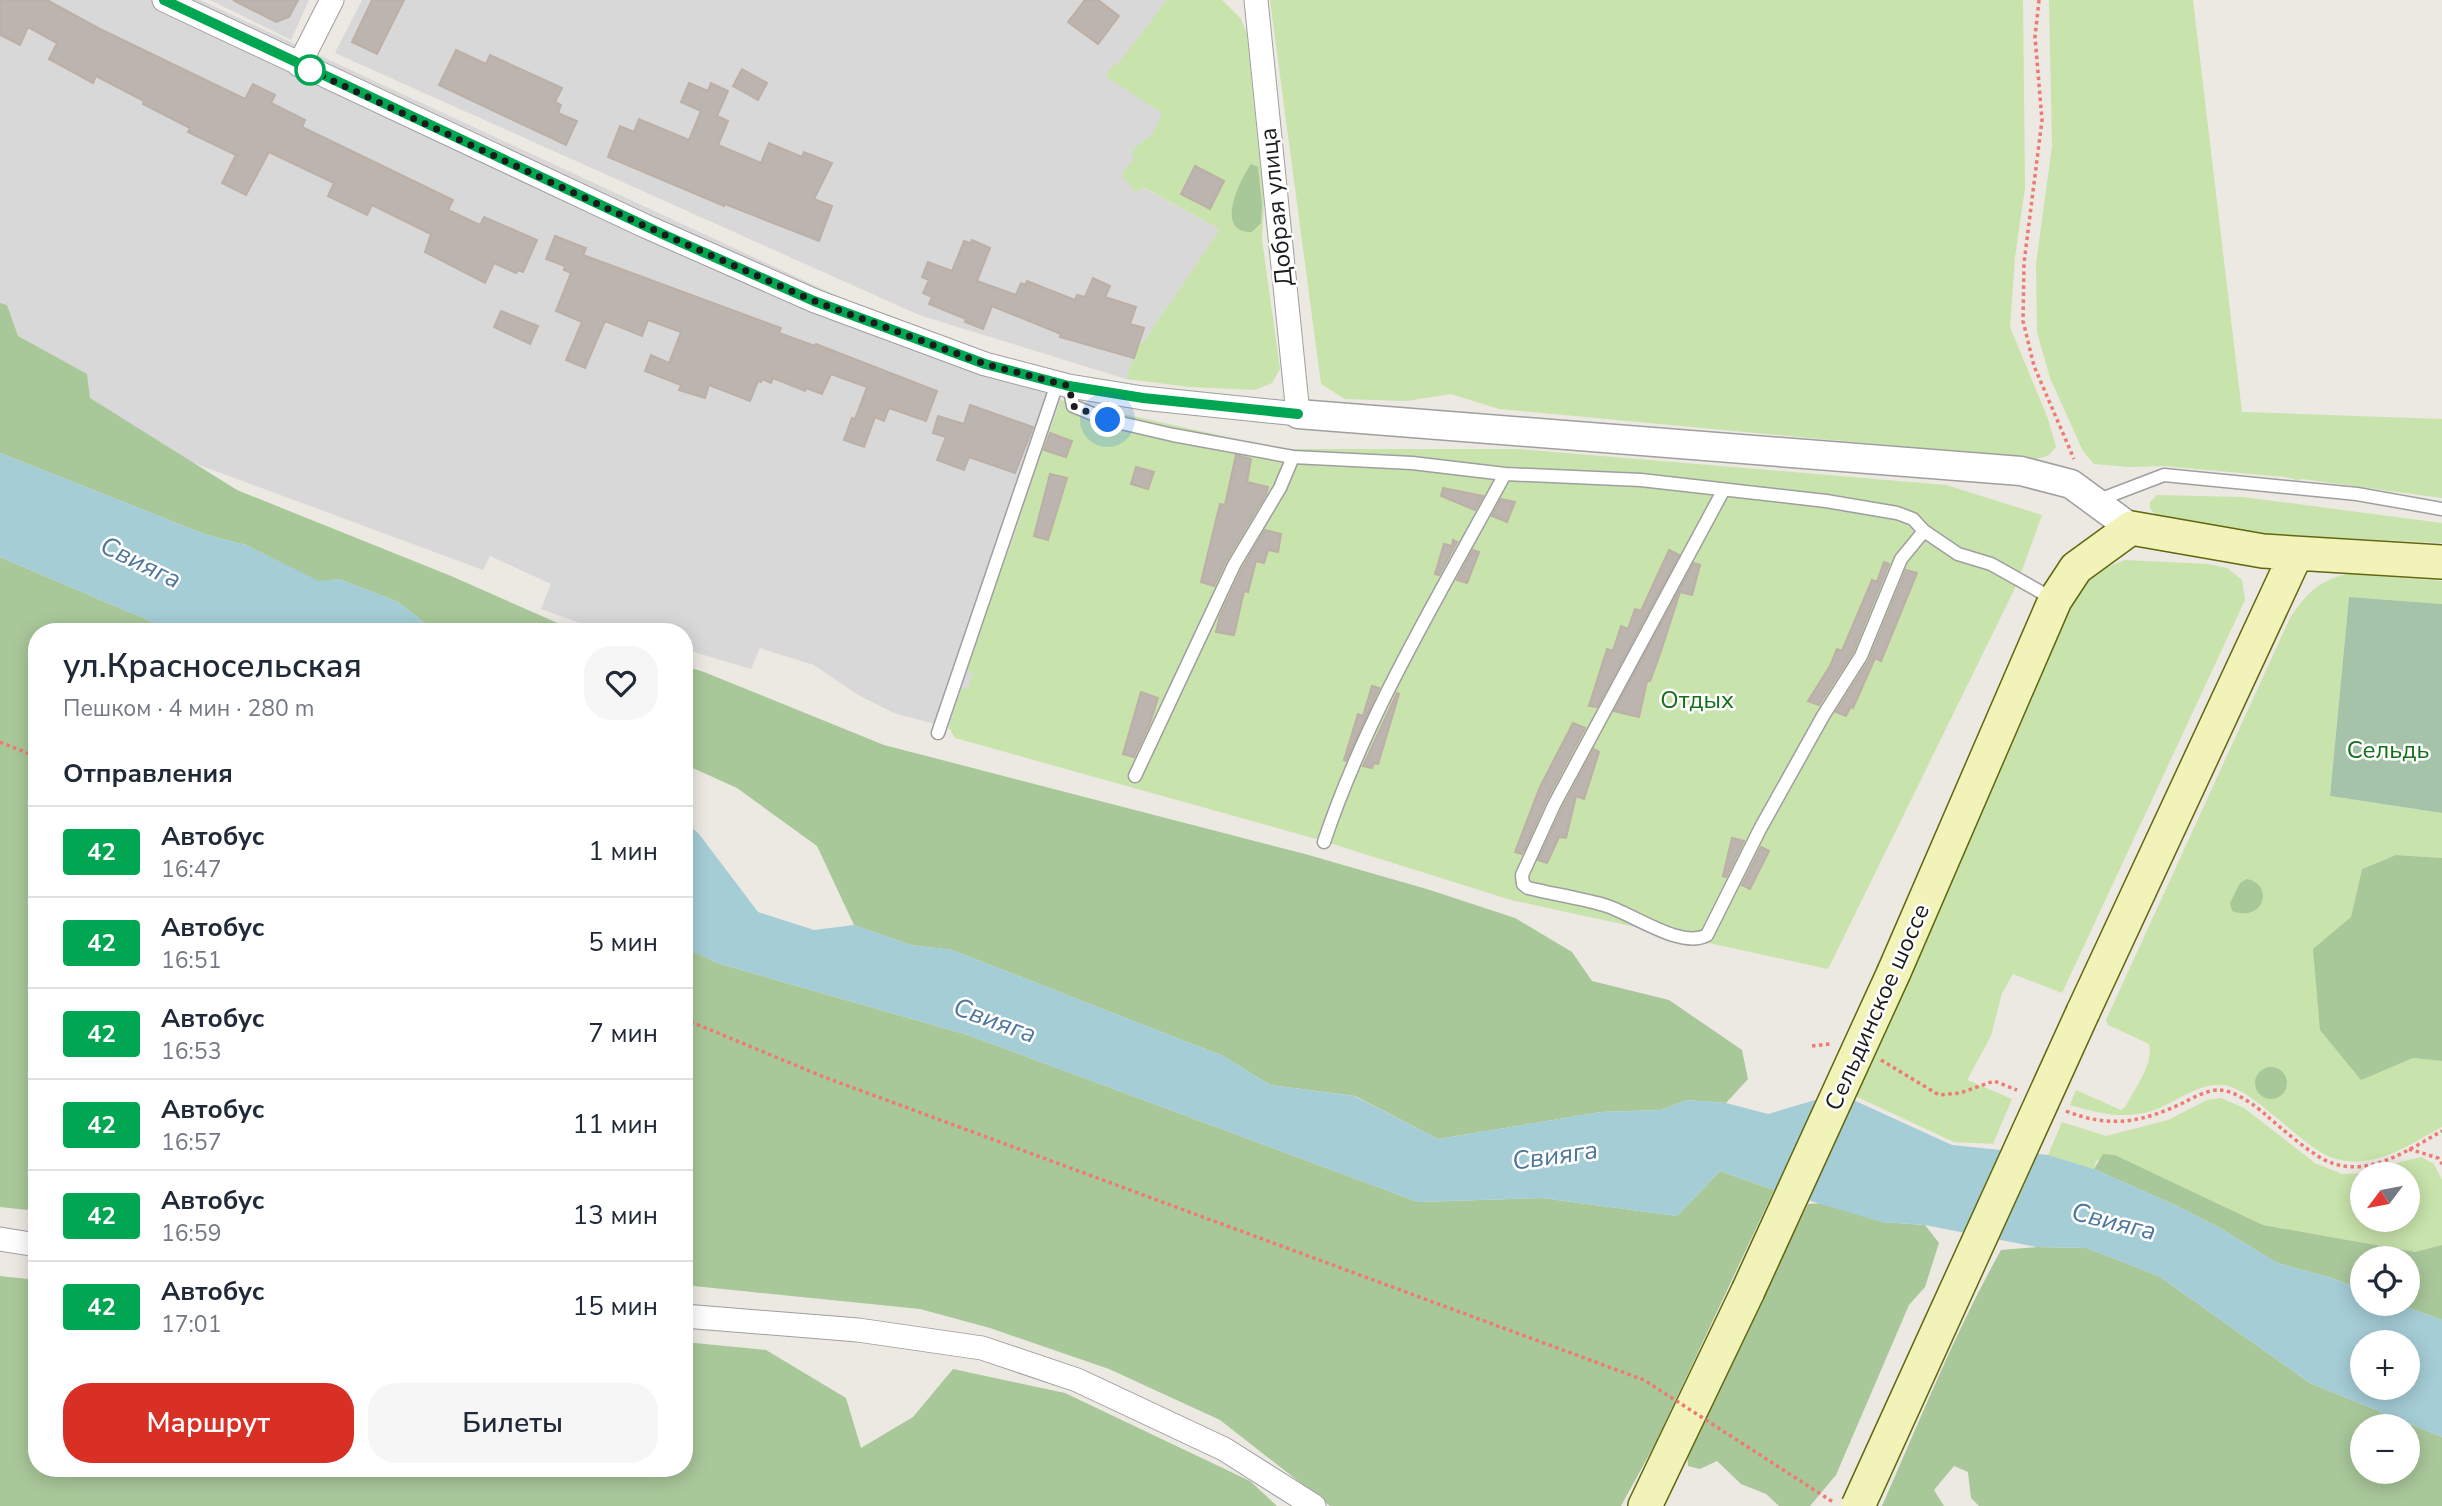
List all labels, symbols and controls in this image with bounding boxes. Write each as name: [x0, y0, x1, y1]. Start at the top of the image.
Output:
unlabelled marker: [295, 55, 325, 85]
street label: Добрая улица: [1252, 126, 1300, 288]
your location: [1090, 402, 1125, 437]
water label: Свияга: [94, 528, 187, 597]
text: ул.Красносельская: [63, 644, 362, 689]
button: heart: [584, 646, 658, 720]
park label: Отдых: [1660, 684, 1734, 716]
text: Пешком · 4 мин · 280 m: [63, 693, 314, 724]
park label: Сельдь: [2347, 734, 2429, 766]
text: Отправления: [63, 756, 233, 791]
text: Автобус: [161, 819, 264, 854]
text: 1 мин: [588, 834, 658, 869]
text: 42: [87, 836, 116, 868]
text: 16:47: [161, 854, 221, 885]
street label: Сельдинское шоссе: [1817, 899, 1937, 1115]
text: Автобус: [161, 910, 264, 945]
text: 5 мин: [588, 925, 658, 960]
text: 42: [87, 927, 116, 959]
text: 16:51: [161, 945, 221, 976]
water label: Свияга: [948, 989, 1041, 1052]
text: Автобус: [161, 1001, 264, 1036]
text: 7 мин: [588, 1016, 658, 1051]
text: 42: [87, 1018, 116, 1050]
text: 16:53: [161, 1036, 221, 1067]
text: Автобус: [161, 1092, 264, 1127]
text: 11 мин: [573, 1107, 658, 1142]
text: 42: [87, 1109, 116, 1141]
text: 16:57: [161, 1127, 221, 1158]
water label: Свияга: [1510, 1132, 1600, 1179]
north arrow: [2350, 1162, 2420, 1232]
map controls: [2350, 1162, 2420, 1484]
text: Автобус: [161, 1183, 264, 1218]
water label: Свияга: [2068, 1194, 2160, 1249]
text: 13 мин: [573, 1198, 658, 1233]
text: 42: [87, 1200, 116, 1232]
text: 16:59: [161, 1218, 221, 1249]
button: locate: [2350, 1246, 2420, 1316]
text: Автобус: [161, 1274, 264, 1309]
text: 15 мин: [573, 1289, 658, 1324]
text: 42: [87, 1291, 116, 1323]
text: 17:01: [161, 1309, 221, 1340]
button: +: [2350, 1330, 2420, 1400]
button: Маршрут: [63, 1383, 354, 1463]
button: Билеты: [368, 1383, 658, 1463]
button: −: [2350, 1414, 2420, 1484]

